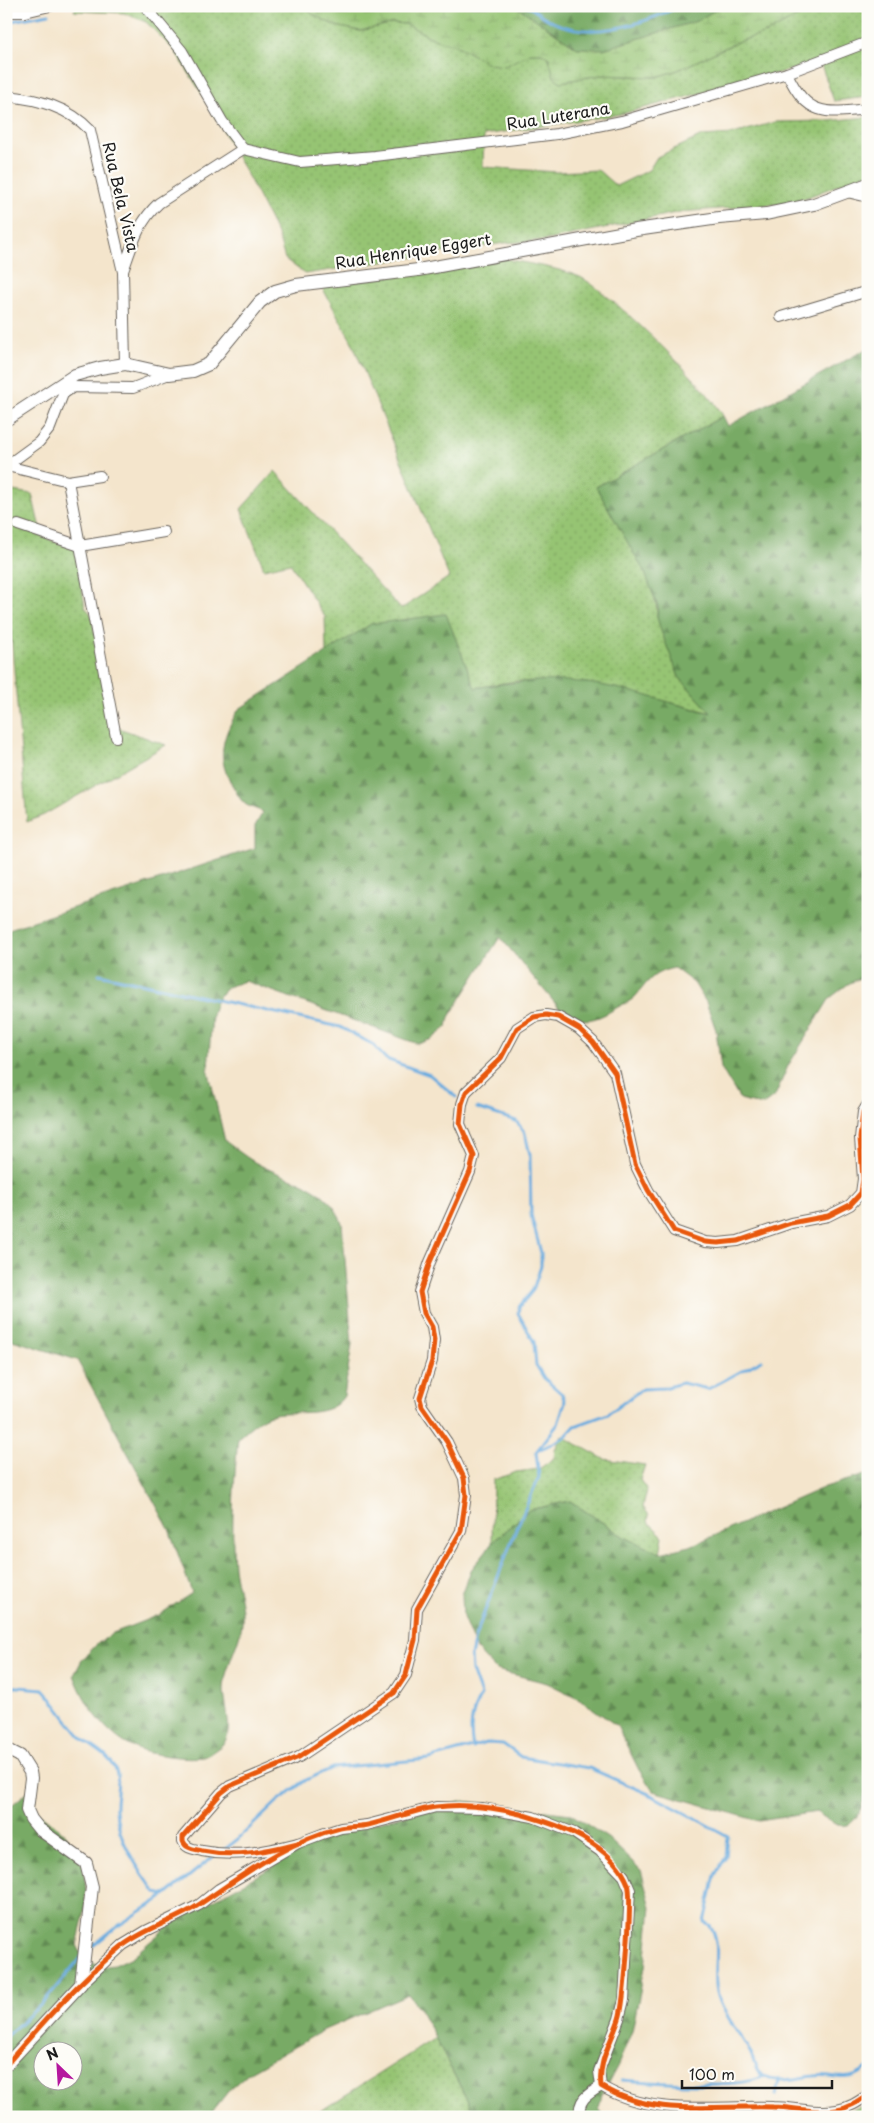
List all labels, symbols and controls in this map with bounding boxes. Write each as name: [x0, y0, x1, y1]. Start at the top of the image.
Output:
street label: Rua Luterana: [505, 95, 611, 135]
street label: Rua Bela Vista: [98, 139, 146, 254]
street label: Rua Henrique Eggert: [333, 226, 493, 274]
north arrow: [32, 2040, 82, 2090]
text: N: [43, 2042, 62, 2066]
scale bar: [682, 2058, 832, 2090]
text: 100 m: [689, 2062, 735, 2085]

